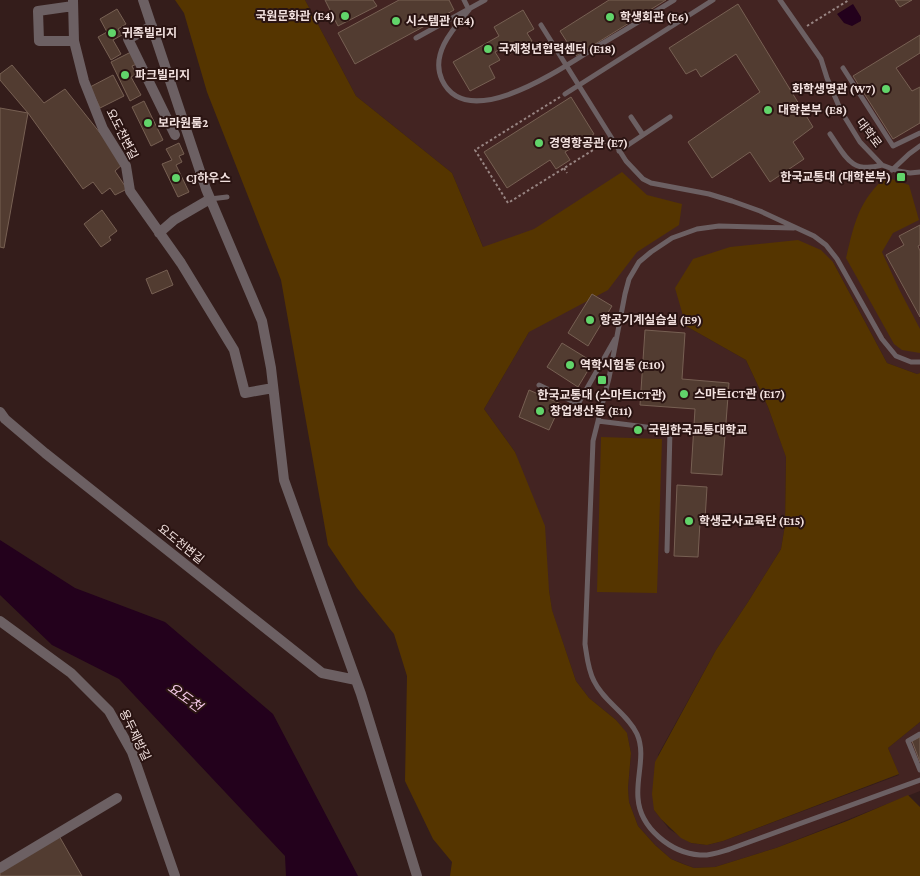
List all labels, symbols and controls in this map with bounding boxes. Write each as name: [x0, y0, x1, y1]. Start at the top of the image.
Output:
place label: 국원문화관 (E4): [255, 9, 335, 23]
marker: 국원문화관 (E4): [339, 10, 351, 22]
place label: 학생회관 (E6): [620, 10, 689, 24]
marker: 학생회관 (E6): [604, 11, 616, 23]
place label: 시스템관 (E4): [406, 14, 475, 28]
marker: 시스템관 (E4): [390, 15, 402, 27]
place label: 귀족빌리지: [122, 26, 177, 40]
marker: 귀족빌리지: [106, 27, 118, 39]
place label: 국제청년협력센터 (E18): [498, 42, 616, 56]
marker: 국제청년협력센터 (E18): [482, 43, 494, 55]
place label: 파크빌리지: [135, 68, 190, 82]
marker: 파크빌리지: [119, 69, 131, 81]
place label: 화학생명관 (W7): [792, 82, 876, 96]
marker: 화학생명관 (W7): [880, 83, 892, 95]
place label: 대학본부 (E8): [778, 103, 847, 117]
marker: 대학본부 (E8): [762, 104, 774, 116]
street label: 요도천변길: [103, 106, 141, 162]
place label: 보라원룸2: [158, 116, 208, 130]
street label: 대학로: [853, 116, 885, 150]
marker: 보라원룸2: [142, 117, 154, 129]
place label: 경영항공관 (E7): [549, 136, 628, 150]
marker: 경영항공관 (E7): [533, 137, 545, 149]
place label: 한국교통대 (대학본부): [780, 170, 891, 184]
place label: CJ하우스: [186, 171, 230, 185]
marker: 한국교통대 (대학본부): [895, 171, 907, 183]
marker: CJ하우스: [170, 172, 182, 184]
place label: 항공기계실습실 (E9): [600, 313, 702, 327]
marker: 항공기계실습실 (E9): [584, 314, 596, 326]
place label: 역학시험동 (E10): [580, 358, 665, 372]
marker: 역학시험동 (E10): [564, 359, 576, 371]
marker: 한국교통대 (스마트ICT관): [596, 374, 608, 386]
place label: 스마트ICT관 (E17): [694, 387, 785, 401]
place label: 한국교통대 (스마트ICT관): [537, 388, 667, 402]
marker: 스마트ICT관 (E17): [678, 388, 690, 400]
place label: 창업생산동 (E11): [550, 404, 632, 418]
marker: 창업생산동 (E11): [534, 405, 546, 417]
place label: 국립한국교통대학교: [648, 423, 747, 437]
marker: 국립한국교통대학교: [632, 424, 644, 436]
place label: 학생군사교육단 (E15): [699, 514, 805, 528]
marker: 학생군사교육단 (E15): [683, 515, 695, 527]
street label: 요도천변길: [155, 521, 207, 567]
water label: 요도천: [165, 679, 206, 715]
street label: 용두제방길: [117, 707, 153, 763]

